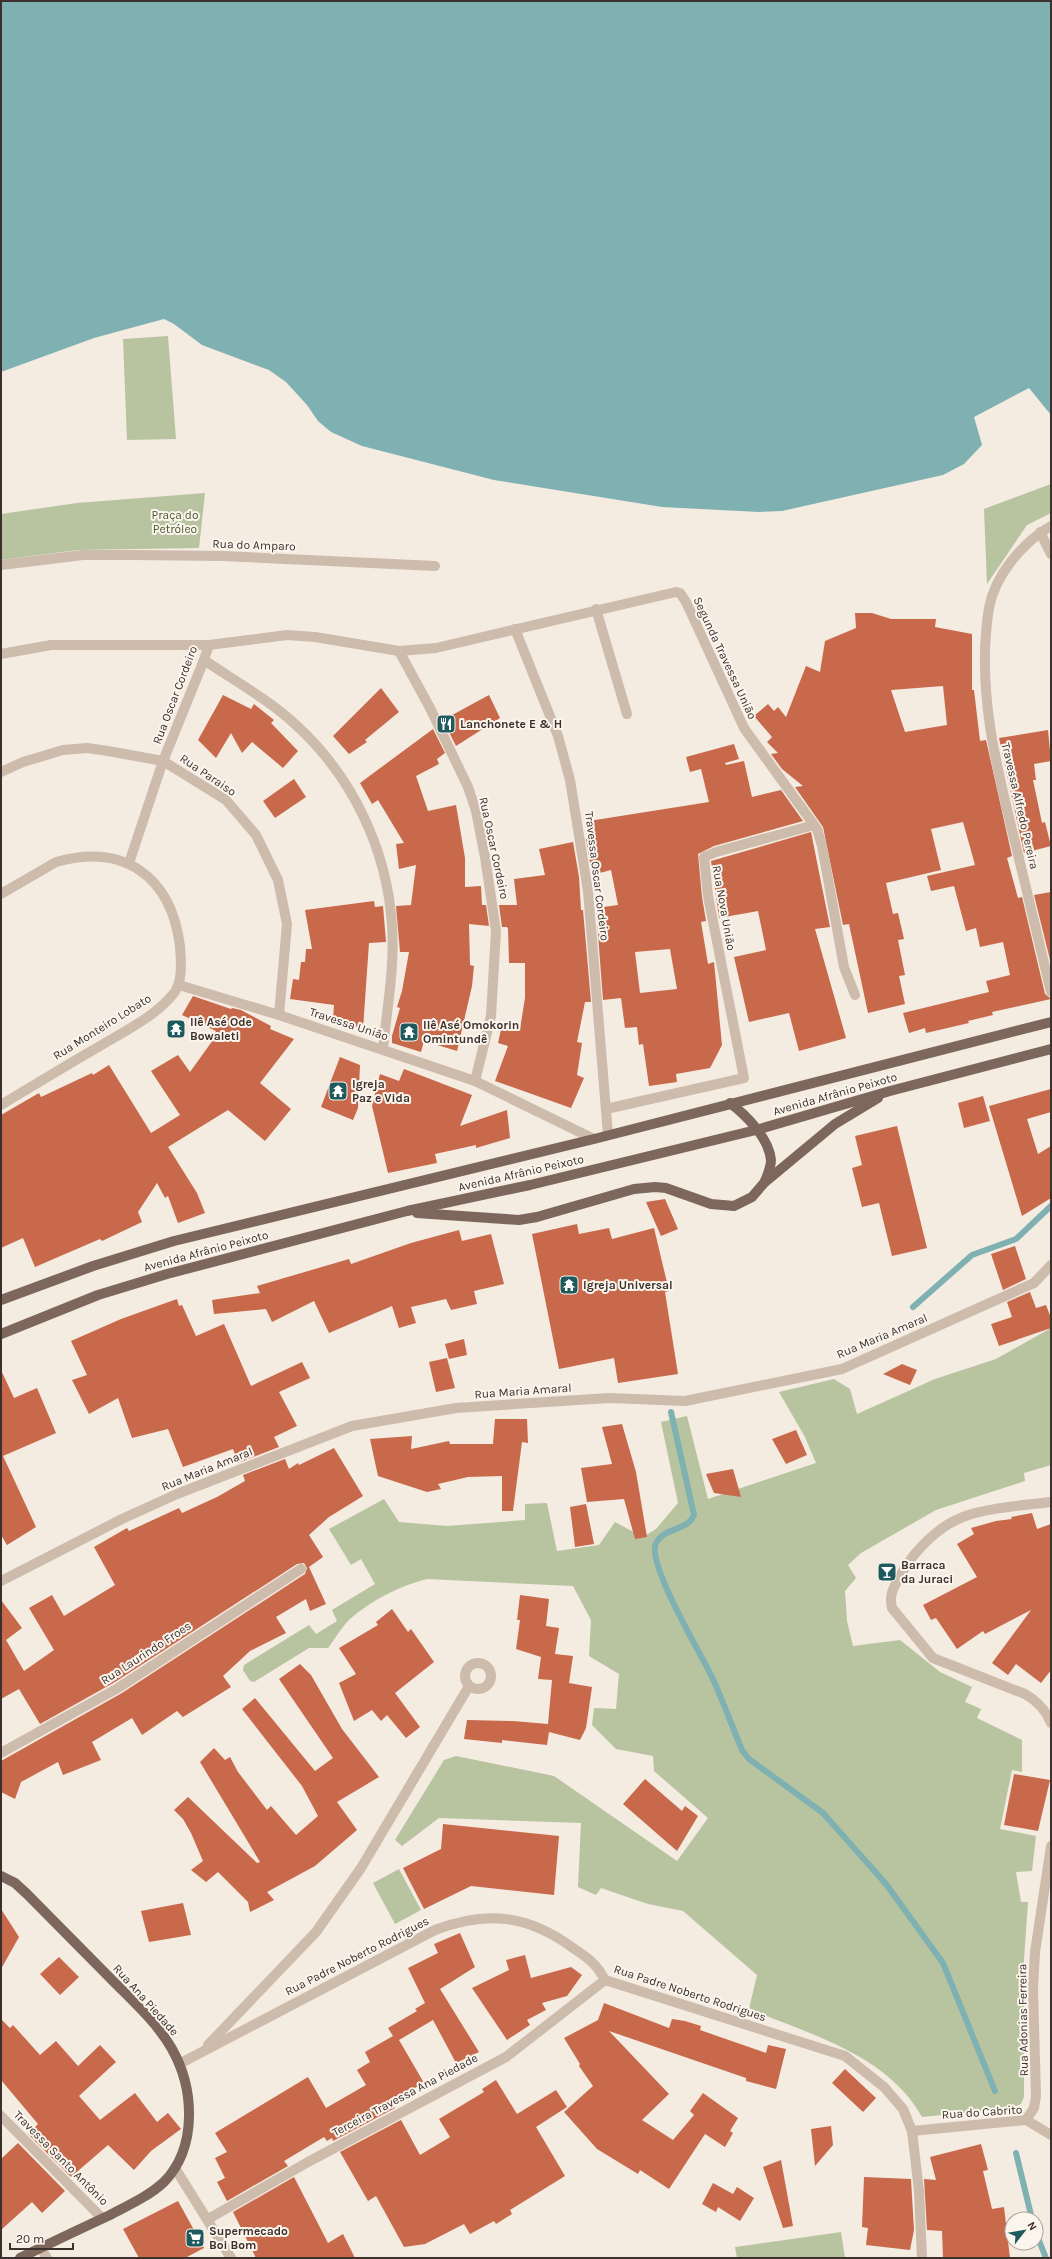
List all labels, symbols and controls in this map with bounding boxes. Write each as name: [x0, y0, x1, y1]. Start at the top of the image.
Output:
park label: Praça do Petróleo: [152, 508, 198, 536]
street label: Rua do Amparo: [212, 537, 296, 553]
street label: Segunda Travessa União: [690, 595, 760, 721]
street label: Rua Oscar Cordeiro: [150, 644, 200, 746]
restaurant icon: Lanchonete E & H: [435, 713, 457, 735]
place label: Lanchonete E & H: [460, 717, 562, 731]
street label: Travessa Alfredo Pereira: [999, 741, 1041, 871]
street label: Rua Paraiso: [177, 751, 239, 799]
street label: Rua Oscar Cordeiro: [476, 796, 512, 900]
street label: Travessa Oscar Cordeiro: [582, 810, 612, 942]
street label: Rua Nova União: [710, 864, 738, 952]
street label: Rua Monteiro Lobato: [50, 991, 154, 1063]
street label: Travessa União: [308, 1005, 390, 1043]
place label: Ilê Asé Ode Bowaleti: [190, 1015, 252, 1043]
temple icon: Ilê Asé Ode Bowaleti: [165, 1018, 187, 1040]
place label: Ilê Asé Omokorin Omintundê: [423, 1018, 519, 1046]
temple icon: Ilê Asé Omokorin Omintundê: [398, 1021, 420, 1043]
street label: Avenida Afrânio Peixoto: [771, 1070, 899, 1118]
place label: Igreja Paz e Vida: [352, 1077, 410, 1105]
temple icon: Igreja Paz e Vida: [327, 1080, 349, 1102]
street label: Avenida Afrânio Peixoto: [457, 1152, 585, 1194]
street label: Avenida Afrânio Peixoto: [142, 1228, 270, 1274]
temple icon: Igreja Universal: [558, 1274, 580, 1296]
place label: Igreja Universal: [583, 1278, 673, 1292]
street label: Rua Maria Amaral: [835, 1311, 929, 1361]
street label: Rua Maria Amaral: [474, 1381, 572, 1401]
street label: Rua Maria Amaral: [159, 1444, 255, 1494]
place label: Barraca da Juraci: [901, 1558, 953, 1586]
bar icon: Barraca da Juraci: [876, 1561, 898, 1583]
street label: Rua Laurindo Froes: [98, 1619, 194, 1687]
street label: Rua Padre Noberto Rodrigues: [283, 1914, 431, 1998]
street label: Rua Ana Piedade: [110, 1961, 182, 2039]
street label: Rua Padre Noberto Rodrigues: [612, 1962, 768, 2024]
street label: Rua Adonias Ferreira: [1015, 1964, 1031, 2076]
street label: Terceira Travessa Ana Piedade: [330, 2051, 480, 2139]
street label: Rua do Cabrito: [941, 2102, 1023, 2122]
street label: Travessa Santo Antônio: [11, 2108, 111, 2208]
north arrow: [1004, 2211, 1044, 2251]
text: N: [1025, 2219, 1040, 2233]
place label: Supermecado Boi Bom: [209, 2224, 288, 2252]
scale bar: [10, 2225, 73, 2251]
supermarket icon: Supermecado Boi Bom: [184, 2227, 206, 2249]
text: 20 m: [16, 2232, 44, 2246]

